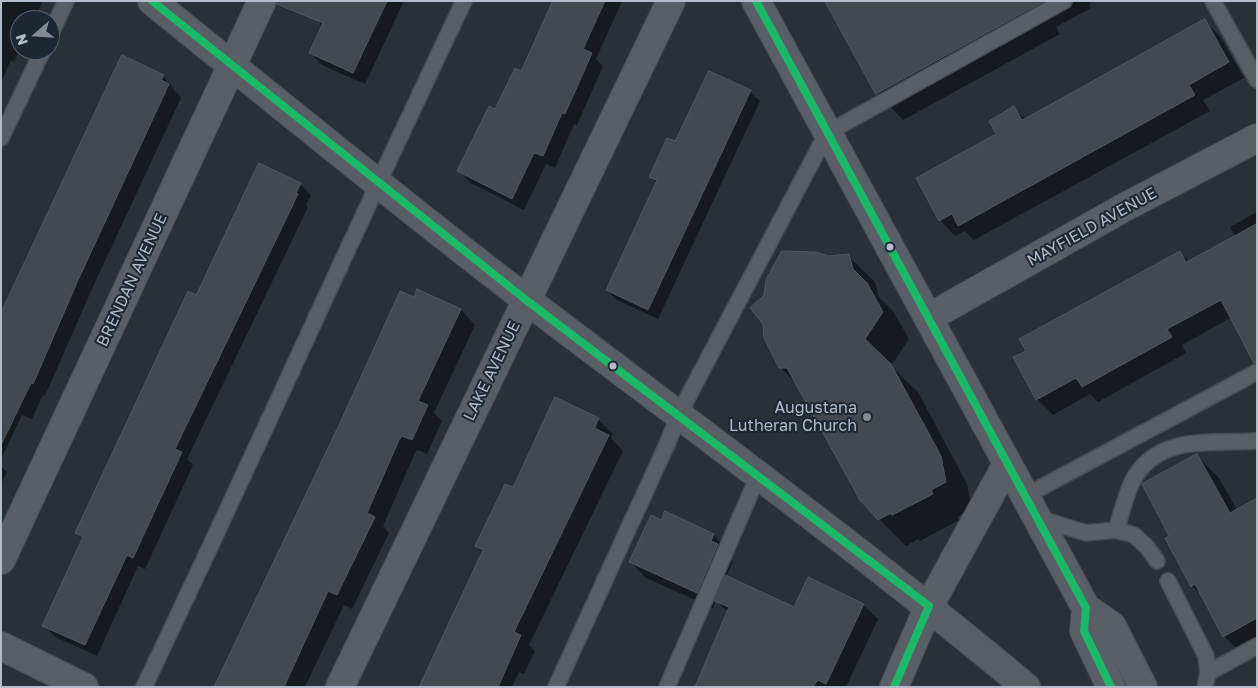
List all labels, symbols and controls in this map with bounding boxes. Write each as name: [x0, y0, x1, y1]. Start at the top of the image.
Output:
north arrow: [10, 10, 60, 60]
text: N: [12, 32, 31, 48]
street label: MAYFIELD AVENUE: [1024, 183, 1160, 271]
street label: BRENDAN AVENUE: [93, 210, 171, 350]
unlabelled marker: [885, 242, 895, 252]
street label: LAKE AVENUE: [460, 318, 524, 424]
unlabelled marker: [608, 361, 618, 371]
place label: Augustana Lutheran Church: [729, 398, 857, 436]
marker: Augustana Lutheran Church: [861, 411, 873, 423]

